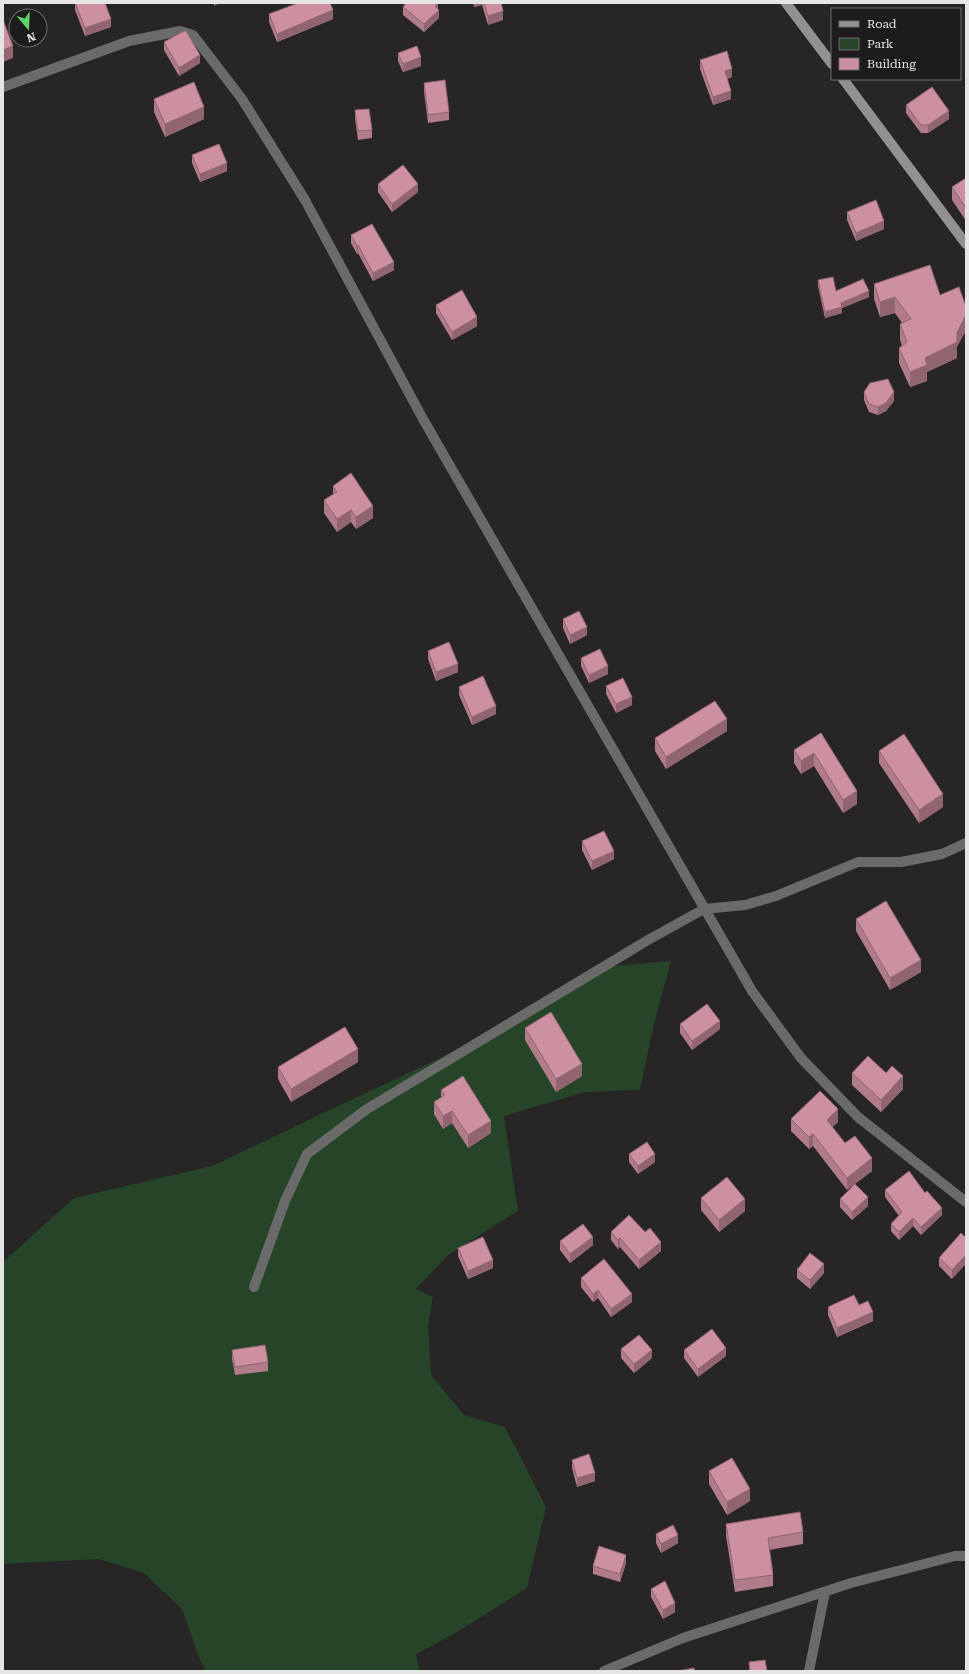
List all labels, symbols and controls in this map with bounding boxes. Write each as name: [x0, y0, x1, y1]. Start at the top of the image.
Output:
north arrow: [8, 8, 48, 48]
legend: [831, 8, 961, 80]
text: Road: [867, 17, 897, 31]
text: N: [24, 29, 37, 45]
text: Park: [867, 37, 894, 51]
text: Building: [867, 57, 916, 71]

